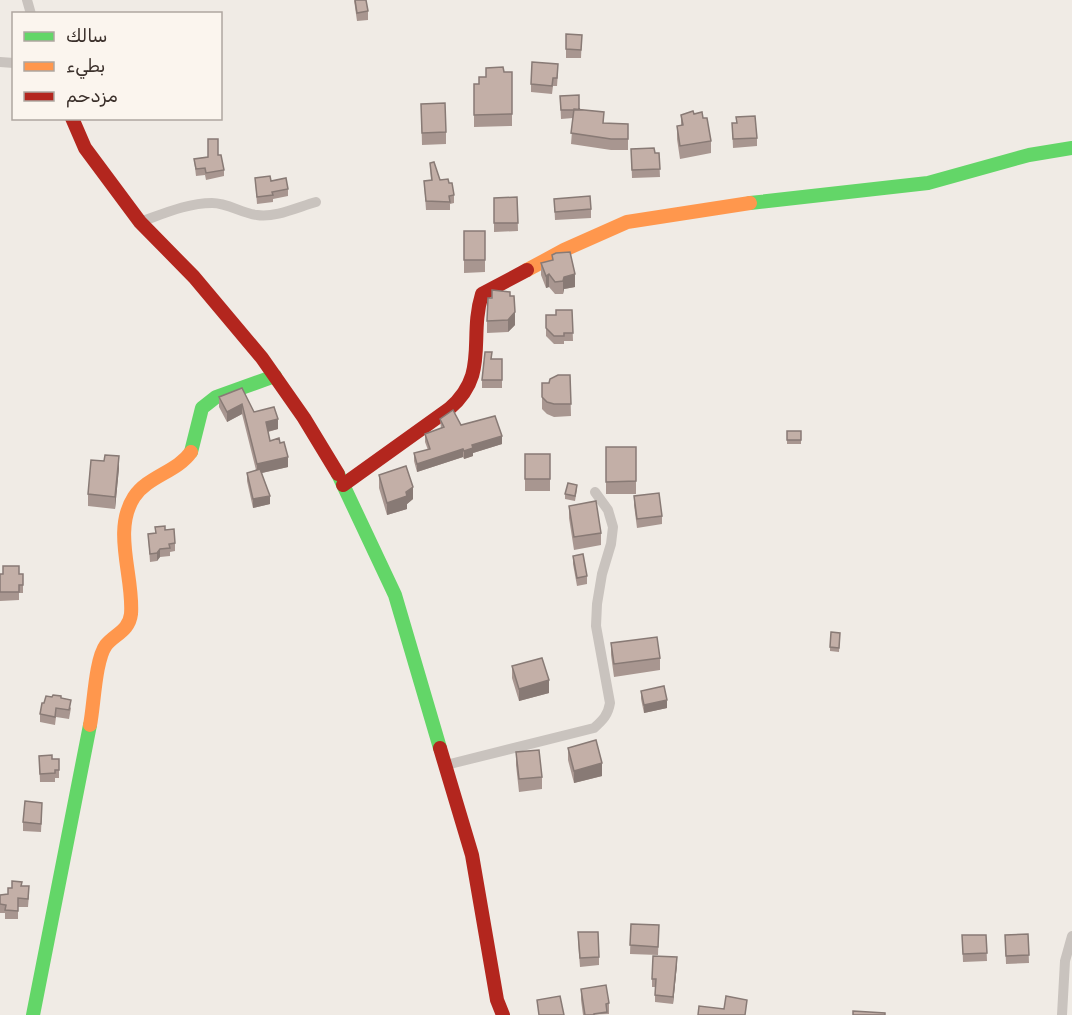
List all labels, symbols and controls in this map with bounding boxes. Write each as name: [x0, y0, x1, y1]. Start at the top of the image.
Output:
legend: [12, 12, 222, 120]
text: سالك: [66, 25, 107, 47]
text: بطيء: [66, 55, 105, 79]
text: مزدحم: [66, 85, 118, 108]

